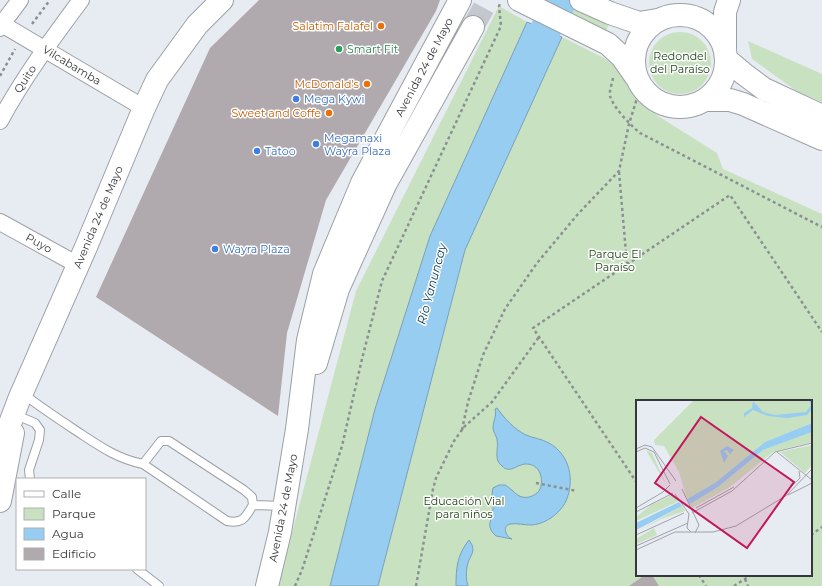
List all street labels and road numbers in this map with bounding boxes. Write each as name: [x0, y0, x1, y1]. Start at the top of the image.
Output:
street label: Avenida 24 de Mayo: [392, 15, 456, 119]
street label: Vilcabamba: [40, 42, 104, 88]
street label: Quito: [11, 62, 39, 96]
street label: Avenida 24 de Mayo: [70, 164, 126, 270]
street label: Puyo: [23, 230, 55, 256]
street label: Avenida 24 de Mayo: [266, 453, 300, 563]

